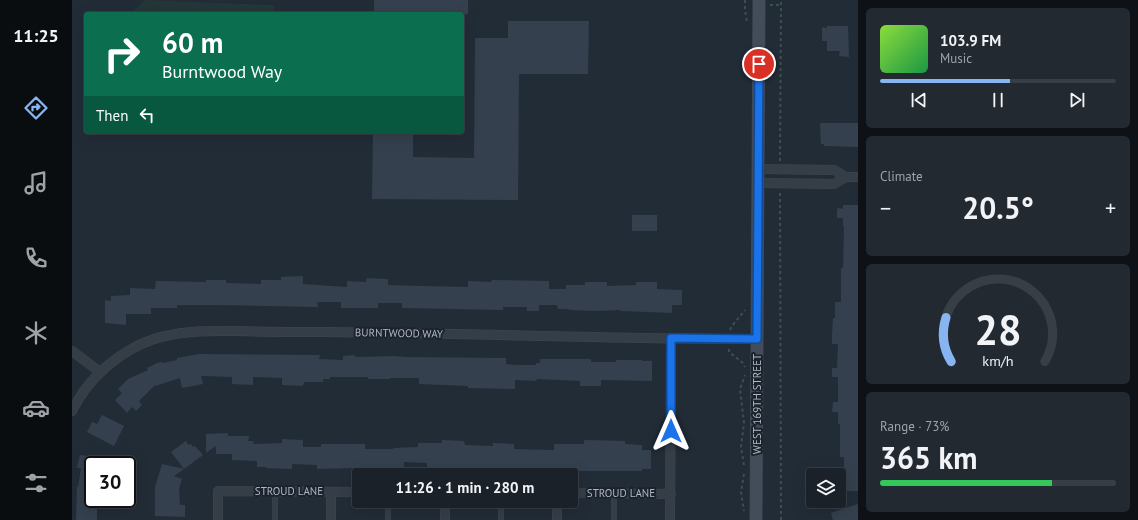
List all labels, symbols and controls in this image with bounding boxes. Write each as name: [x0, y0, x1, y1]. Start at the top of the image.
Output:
text: 11:25: [13, 24, 59, 47]
text: 60 m: [162, 24, 223, 61]
icon: right: [96, 28, 148, 80]
text: 103.9 FM: [940, 31, 1001, 50]
pin: [742, 47, 776, 81]
text: Music: [940, 50, 972, 67]
icon: arrive: [748, 53, 770, 75]
text: Burntwood Way: [162, 60, 282, 83]
icon: previous: [908, 89, 930, 111]
icon: pause: [987, 89, 1009, 111]
icon: next: [1066, 89, 1088, 111]
icon: directions: [22, 94, 50, 122]
icon: left: [136, 104, 158, 126]
text: Then: [96, 106, 128, 125]
text: Climate: [880, 168, 923, 185]
icon: music: [22, 169, 50, 197]
text: 20.5°: [962, 188, 1034, 227]
text: −: [880, 194, 891, 222]
text: +: [1105, 194, 1116, 222]
icon: phone: [22, 244, 50, 272]
text: 28: [974, 303, 1022, 356]
icon: climate: [22, 319, 50, 347]
street label: BURNTWOOD WAY: [355, 325, 444, 341]
text: km/h: [982, 351, 1014, 370]
street label: WEST 169TH STREET: [750, 354, 764, 454]
icon: car: [22, 394, 50, 422]
position arrow: [650, 410, 692, 452]
text: Range · 73%: [880, 418, 949, 435]
text: 365 km: [880, 438, 978, 477]
speed limit sign: 30: [84, 456, 136, 508]
map controls: [806, 468, 846, 508]
button: layers: [806, 468, 846, 508]
icon: filters: [22, 469, 50, 497]
text: 11:26 · 1 min · 280 m: [396, 478, 534, 497]
street label: STROUD LANE: [255, 484, 323, 498]
street label: STROUD LANE: [587, 486, 655, 500]

